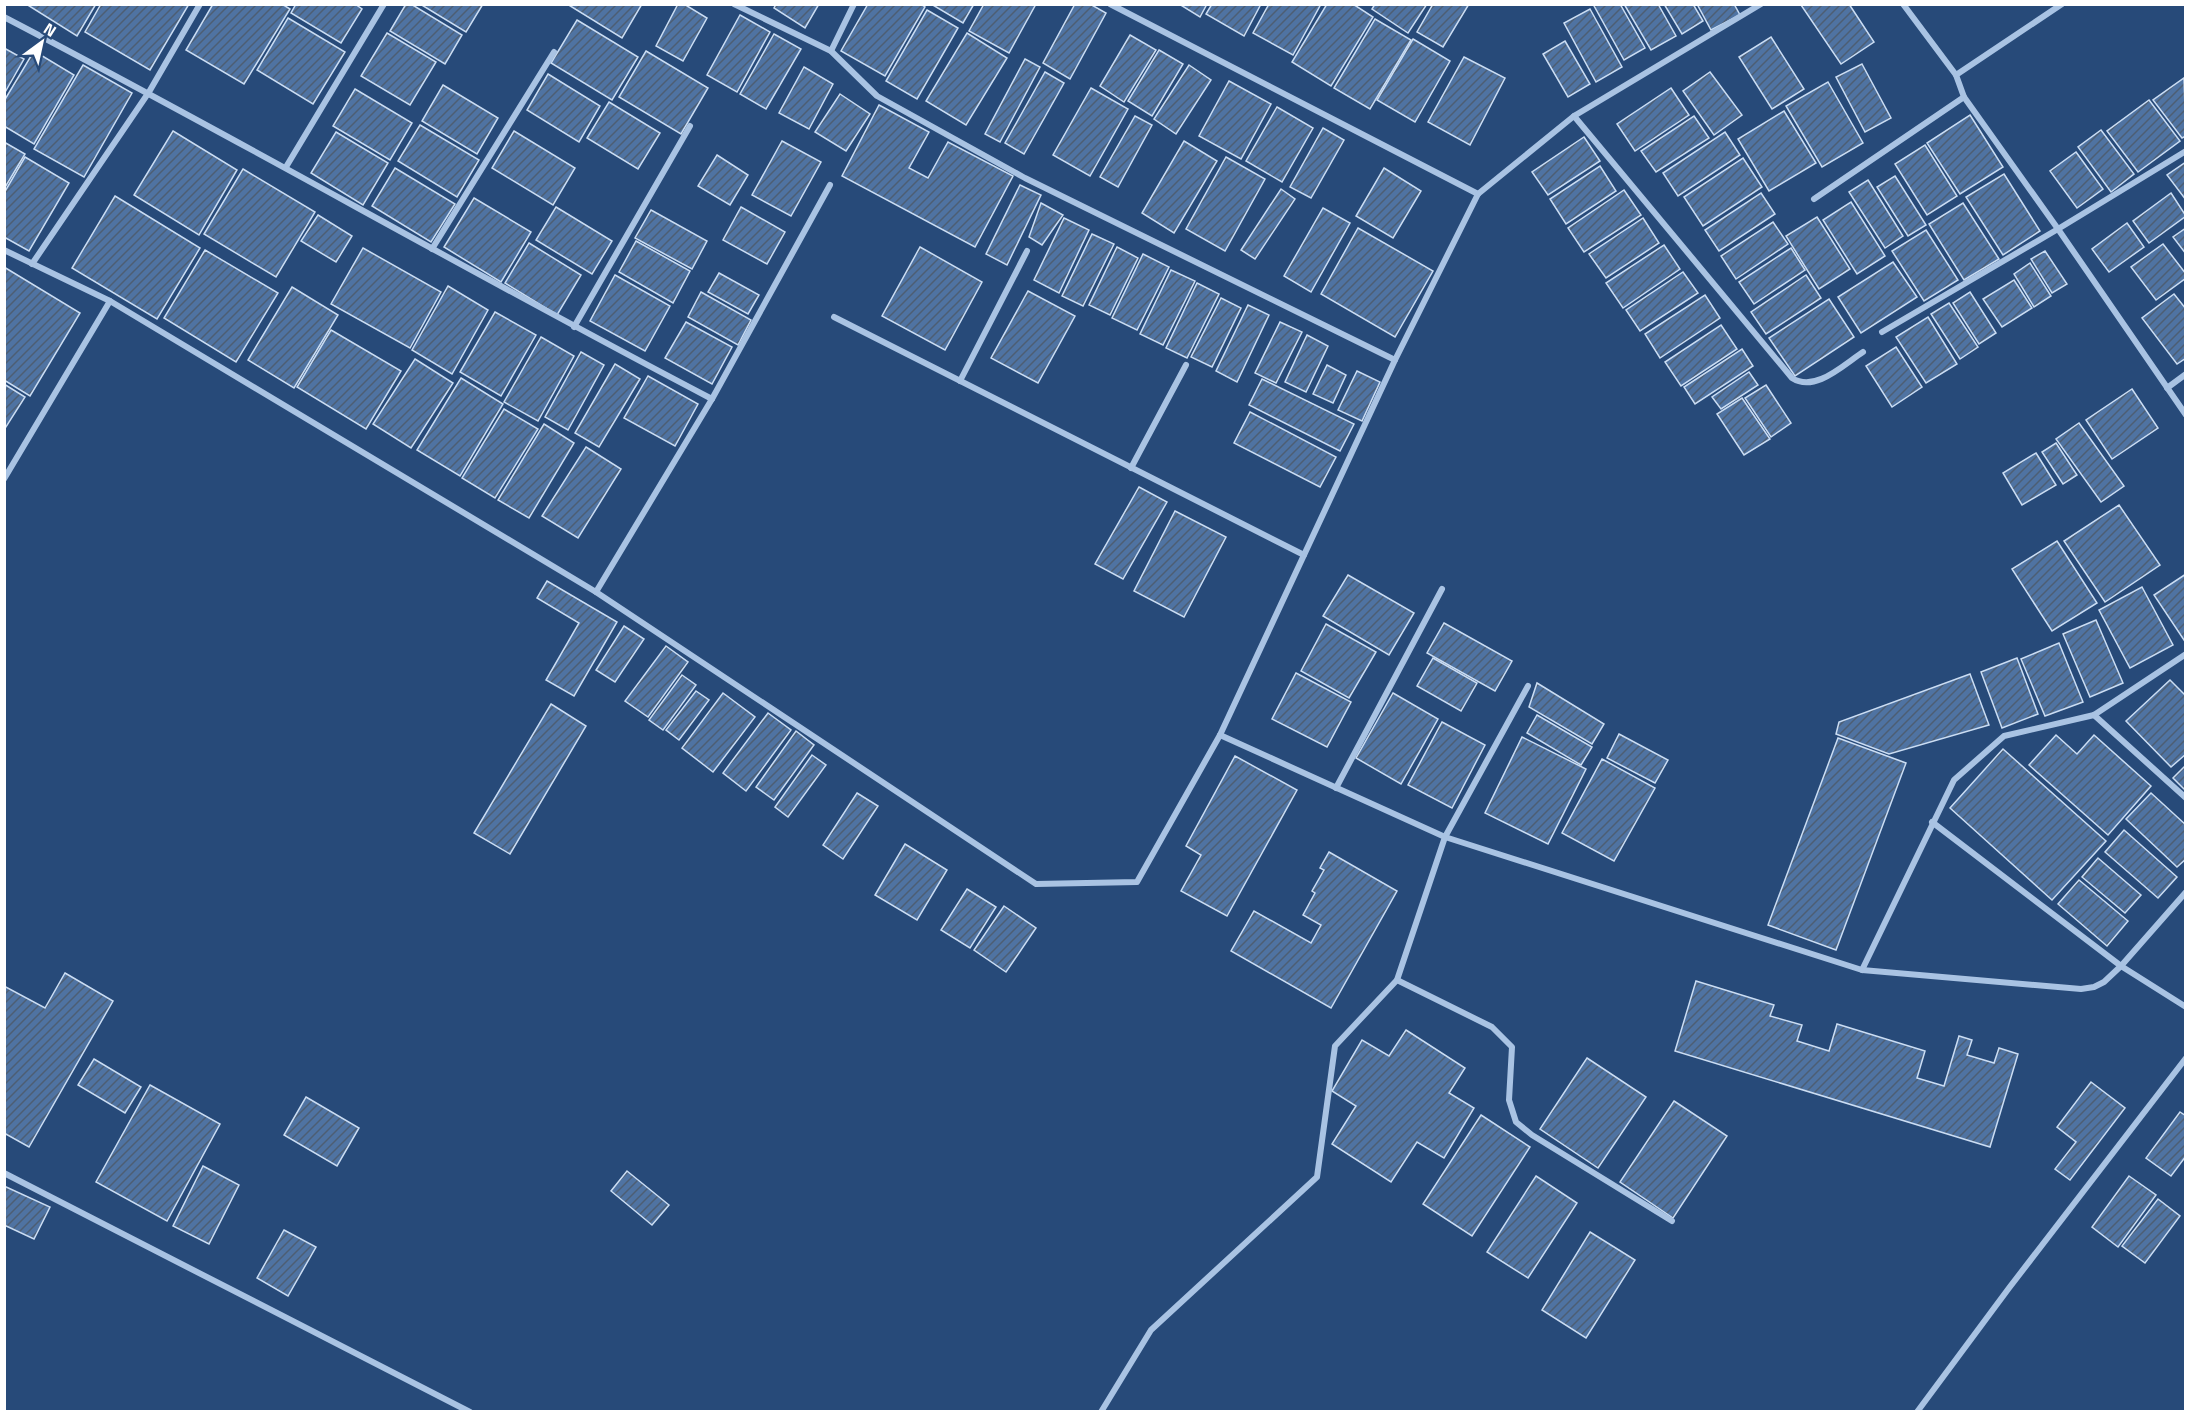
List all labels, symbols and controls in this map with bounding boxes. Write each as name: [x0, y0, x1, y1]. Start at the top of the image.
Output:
north arrow: [12, 12, 72, 72]
text: N: [39, 16, 61, 43]

